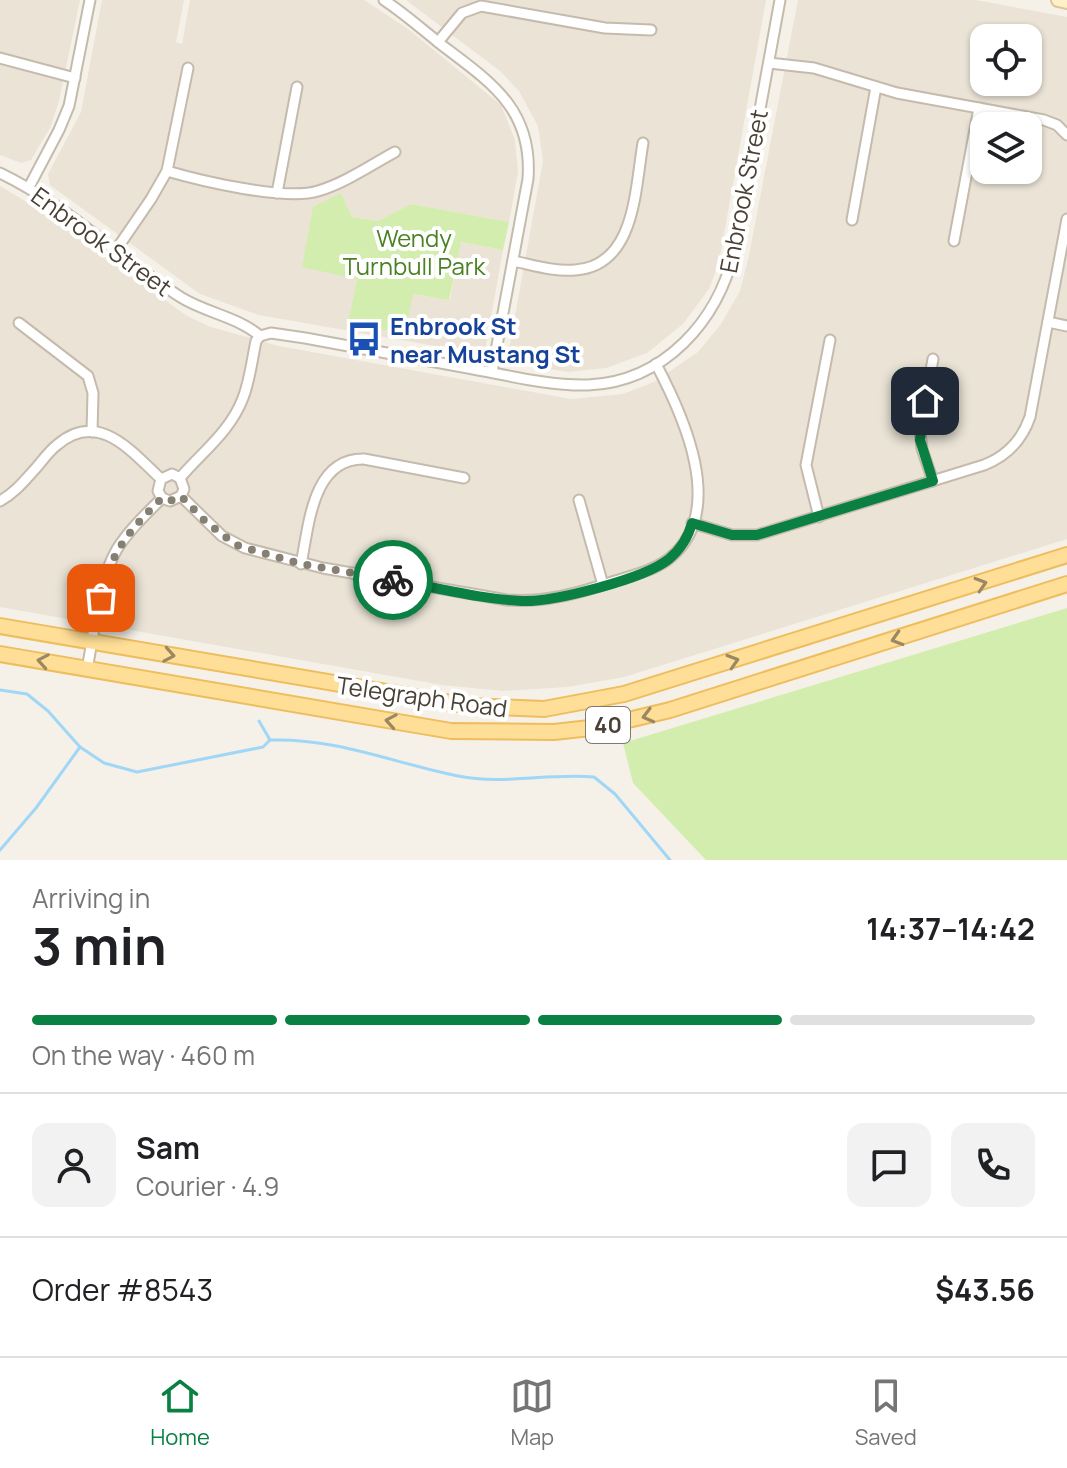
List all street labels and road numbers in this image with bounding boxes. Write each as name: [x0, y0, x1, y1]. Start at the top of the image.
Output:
street label: Enbrook Street: [711, 106, 775, 276]
street label: Enbrook Street: [25, 179, 179, 303]
street label: Telegraph Road: [335, 668, 509, 724]
road number: 40: [586, 707, 630, 743]

